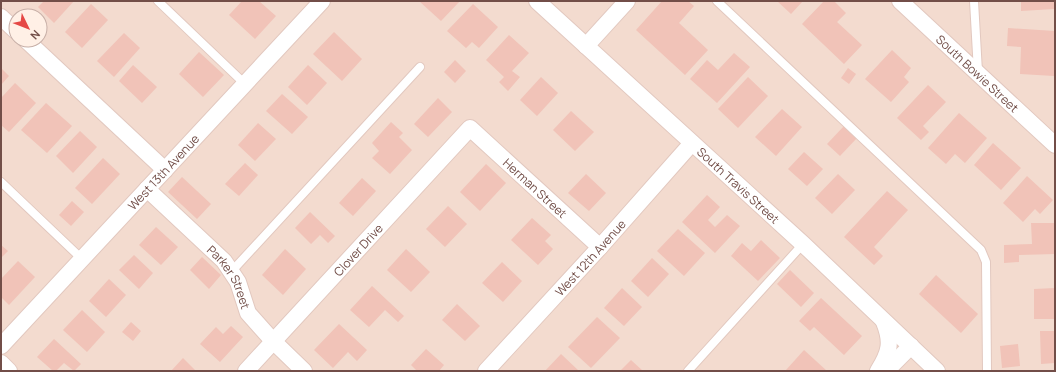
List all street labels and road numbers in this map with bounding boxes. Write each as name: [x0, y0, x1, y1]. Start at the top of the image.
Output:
street label: South Bowie Street: [933, 31, 1023, 116]
street label: West 13th Avenue: [124, 130, 203, 213]
street label: South Travis Street: [694, 143, 784, 227]
street label: Herman Street: [500, 154, 571, 222]
street label: West 12th Avenue: [551, 215, 629, 299]
street label: Clover Drive: [329, 220, 386, 280]
street label: Parker Street: [204, 241, 255, 311]

